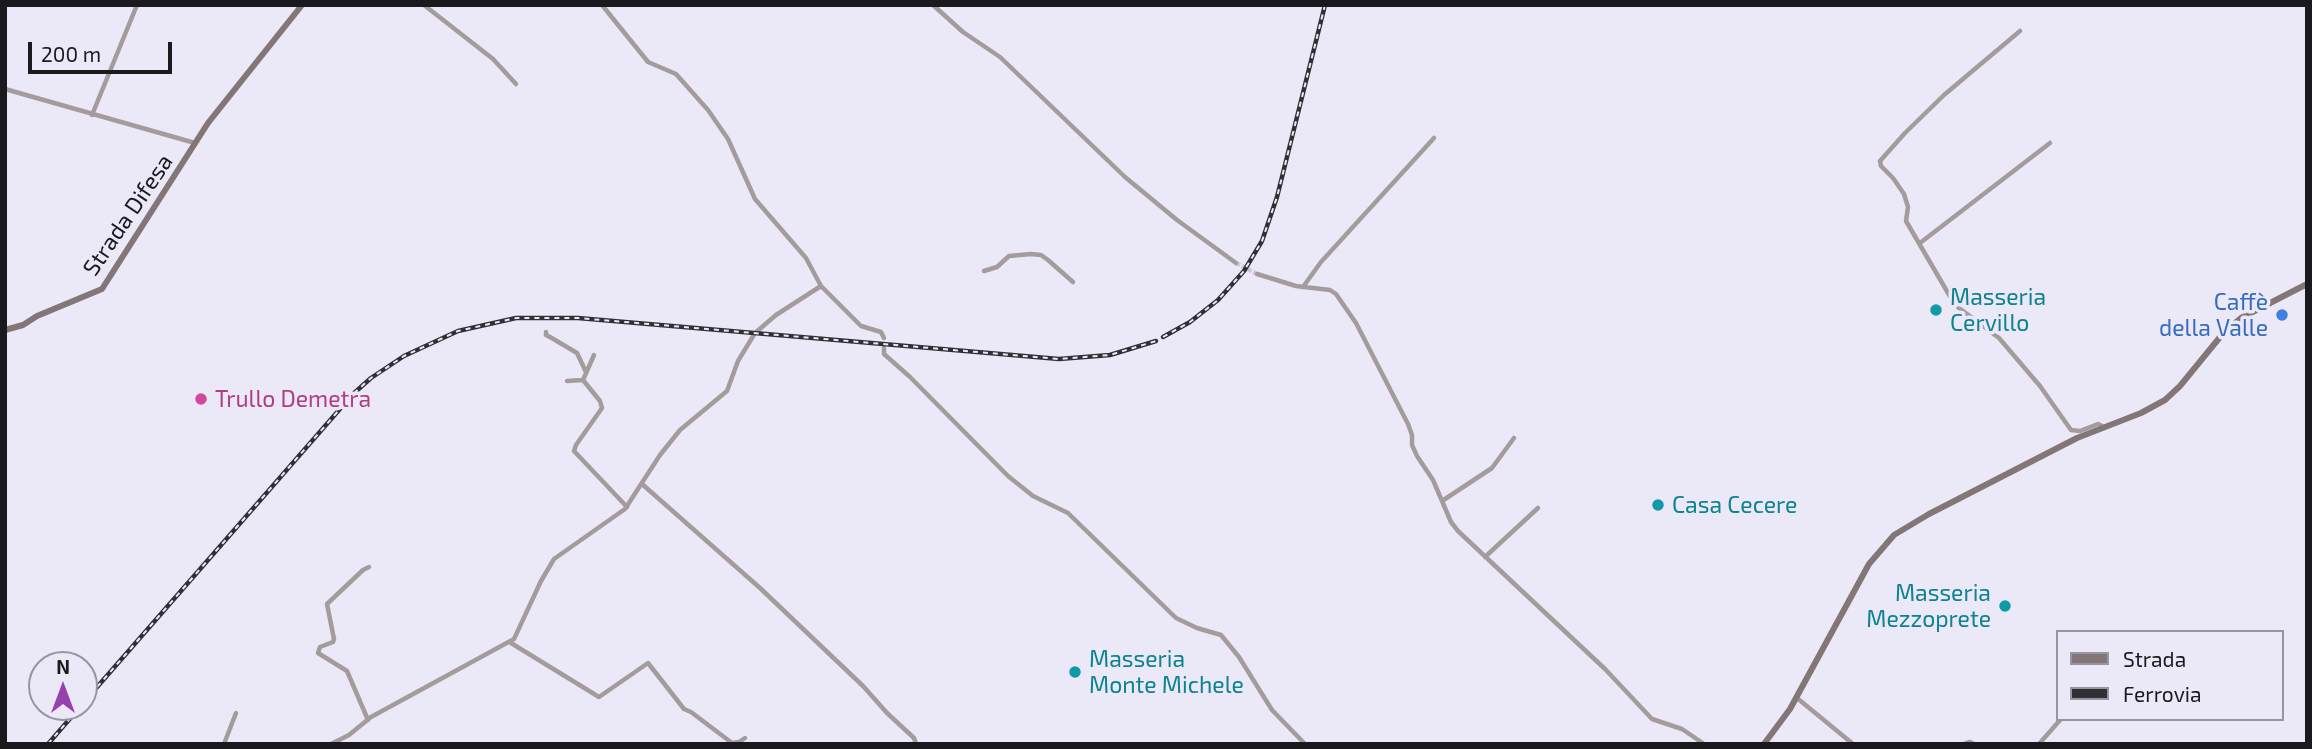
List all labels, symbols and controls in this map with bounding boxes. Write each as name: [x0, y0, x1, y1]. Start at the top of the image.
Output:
scale bar: [32, 28, 175, 72]
text: 200 m: [41, 41, 101, 66]
street label: Strada Difesa: [77, 149, 179, 281]
place label: Masseria Cervillo: [1950, 283, 2046, 337]
place label: Caffè della Valle: [2159, 288, 2268, 342]
marker: Masseria Cervillo: [1928, 302, 1944, 318]
marker: Caffè della Valle: [2274, 307, 2290, 323]
place label: Trullo Demetra: [215, 385, 371, 413]
marker: Trullo Demetra: [193, 391, 209, 407]
place label: Casa Cecere: [1672, 491, 1797, 519]
marker: Casa Cecere: [1650, 497, 1666, 513]
place label: Masseria Mezzoprete: [1866, 579, 1991, 633]
marker: Masseria Mezzoprete: [1997, 598, 2013, 614]
legend: [2056, 630, 2284, 721]
place label: Masseria Monte Michele: [1089, 645, 1244, 699]
text: Strada: [2123, 646, 2186, 671]
north arrow: [28, 651, 98, 721]
text: N: [56, 655, 70, 678]
marker: Masseria Monte Michele: [1067, 664, 1083, 680]
text: Ferrovia: [2123, 681, 2202, 706]

